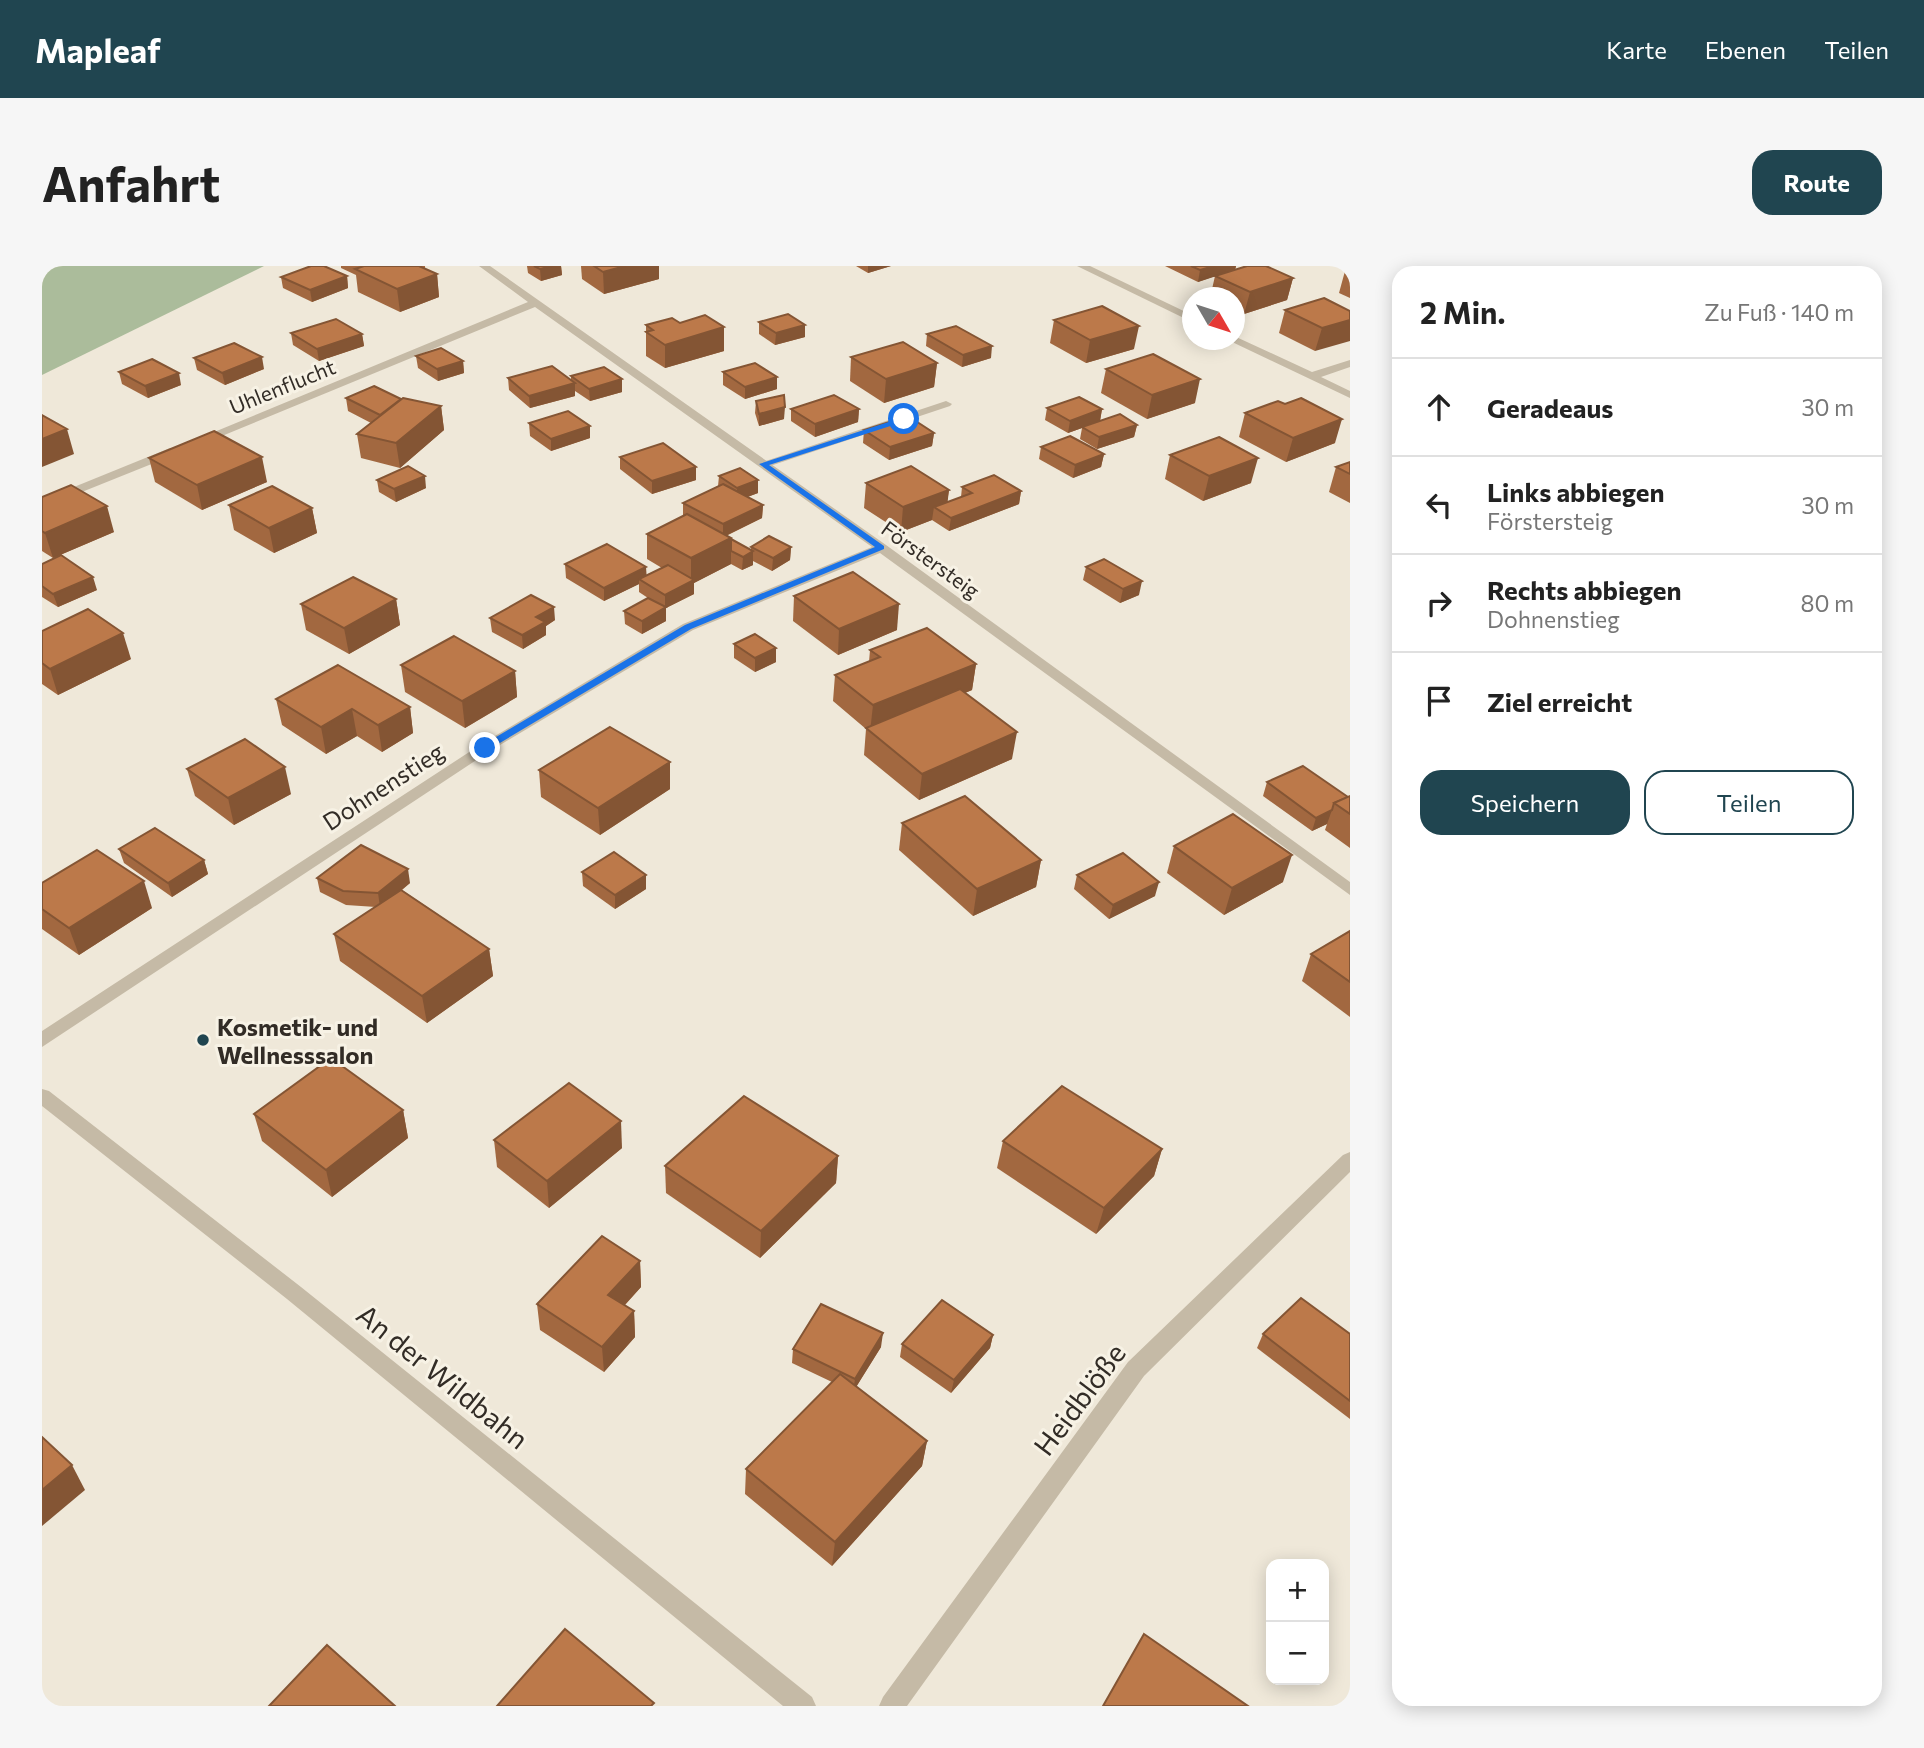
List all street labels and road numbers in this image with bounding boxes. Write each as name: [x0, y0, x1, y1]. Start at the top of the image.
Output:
street label: Uhlenflucht: [225, 353, 339, 419]
street label: Förstersteig: [877, 515, 985, 603]
street label: Dohnenstieg: [317, 736, 449, 836]
street label: An der Wildbahn: [350, 1297, 536, 1455]
street label: Heidblöße: [1026, 1336, 1132, 1462]

